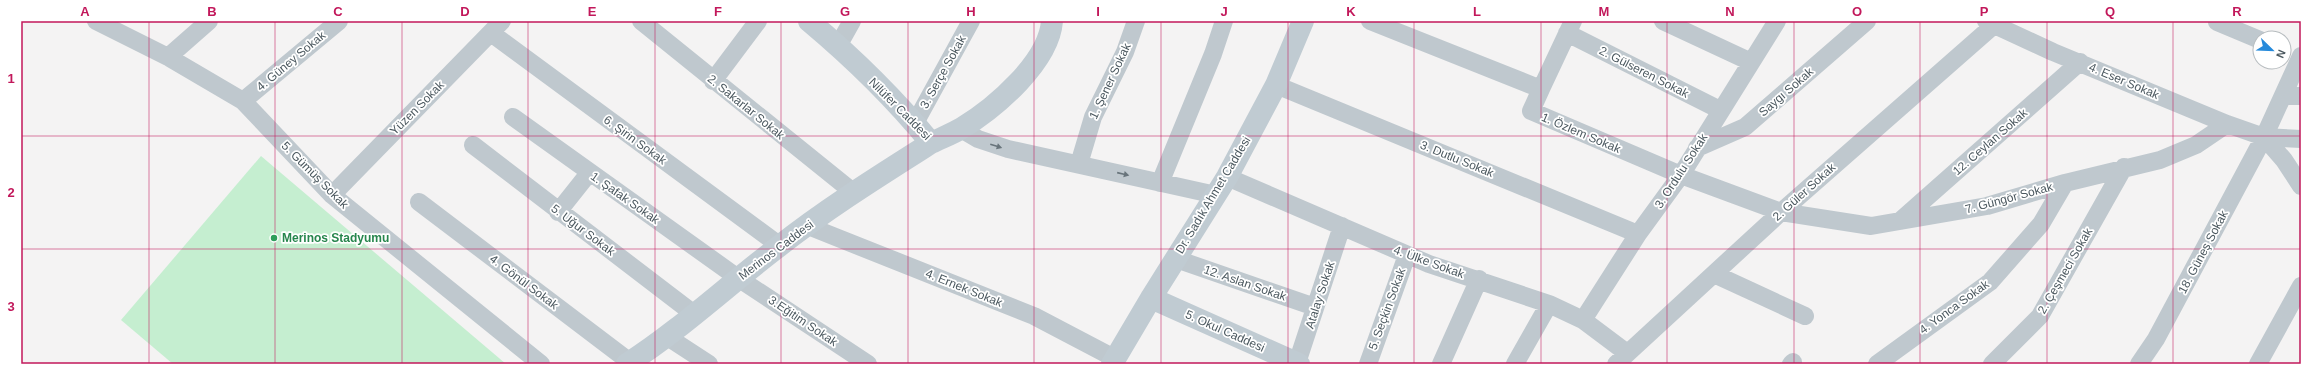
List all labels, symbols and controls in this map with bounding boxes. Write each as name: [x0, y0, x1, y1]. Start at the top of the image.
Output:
text: A: [80, 4, 90, 19]
text: B: [207, 4, 217, 19]
text: C: [333, 4, 343, 19]
text: D: [460, 4, 470, 19]
text: E: [588, 4, 597, 19]
text: F: [714, 4, 722, 19]
text: G: [840, 4, 850, 19]
text: H: [966, 4, 976, 19]
text: I: [1096, 4, 1100, 19]
text: J: [1220, 4, 1228, 19]
text: K: [1346, 4, 1356, 19]
text: L: [1473, 4, 1481, 19]
text: M: [1599, 4, 1609, 19]
text: N: [1725, 4, 1735, 19]
text: O: [1852, 4, 1862, 19]
text: P: [1980, 4, 1989, 19]
text: Q: [2105, 4, 2115, 19]
text: R: [2232, 4, 2242, 19]
street label: 4. Güney Sokak: [254, 28, 329, 94]
north arrow: [2252, 30, 2292, 70]
street label: 3. Serçe Sokak: [917, 32, 969, 111]
street label: 1. Şener Sokak: [1086, 40, 1134, 121]
street label: 2. Gülseren Sokak: [1597, 43, 1692, 101]
text: N: [2274, 48, 2288, 60]
street label: 4. Eser Sokak: [2087, 60, 2162, 102]
street label: Saygı Sokak: [1756, 64, 1817, 119]
text: 1: [7, 71, 15, 86]
street label: 2. Sakarlar Sokak: [705, 72, 788, 143]
street label: Nilüfer Caddesi: [866, 75, 934, 143]
street label: Yüzen Sokak: [387, 77, 448, 138]
street label: 12. Ceylan Sokak: [1950, 105, 2031, 178]
street label: 1. Özlem Sokak: [1539, 110, 1624, 156]
street label: 6. Şirin Sokak: [601, 113, 670, 168]
street label: 3. Ordulu Sokak: [1652, 130, 1711, 211]
street label: Dr. Sadık Ahmet Caddesi: [1172, 134, 1254, 256]
street label: 3. Dutlu Sokak: [1418, 138, 1497, 180]
street label: 5. Gümüş Sokak: [279, 139, 352, 212]
one-way arrow: [990, 143, 1002, 149]
street label: 2. Güler Sokak: [1770, 160, 1839, 224]
street label: 1. Şafak Sokak: [588, 169, 663, 227]
one-way arrow: [1117, 172, 1129, 178]
street label: 7. Güngör Sokak: [1964, 179, 2055, 216]
text: 2: [7, 185, 15, 200]
street label: 5. Uğur Sokak: [548, 202, 618, 259]
street label: 18. Güneş Sokak: [2175, 207, 2231, 296]
street label: Merinos Caddesi: [736, 217, 816, 283]
street label: 2. Çeşmeci Sokak: [2035, 225, 2096, 316]
place label: Merinos Stadyumu: [282, 231, 389, 245]
marker: Merinos Stadyumu: [269, 233, 279, 243]
street label: 4. Ülke Sokak: [1392, 243, 1467, 282]
street label: 4. Gönül Sokak: [487, 252, 562, 313]
street label: Atalay Sokak: [1303, 259, 1338, 330]
street label: 12. Aslan Sokak: [1202, 262, 1289, 304]
street label: 5. Seçkin Sokak: [1366, 265, 1409, 352]
street label: 4. Ernek Sokak: [924, 266, 1005, 310]
street label: 4. Yonca Sokak: [1916, 276, 1992, 337]
street label: 3.Eğitim Sokak: [766, 293, 841, 350]
text: 3: [7, 299, 15, 314]
street label: 5. Okul Caddesi: [1183, 307, 1267, 355]

